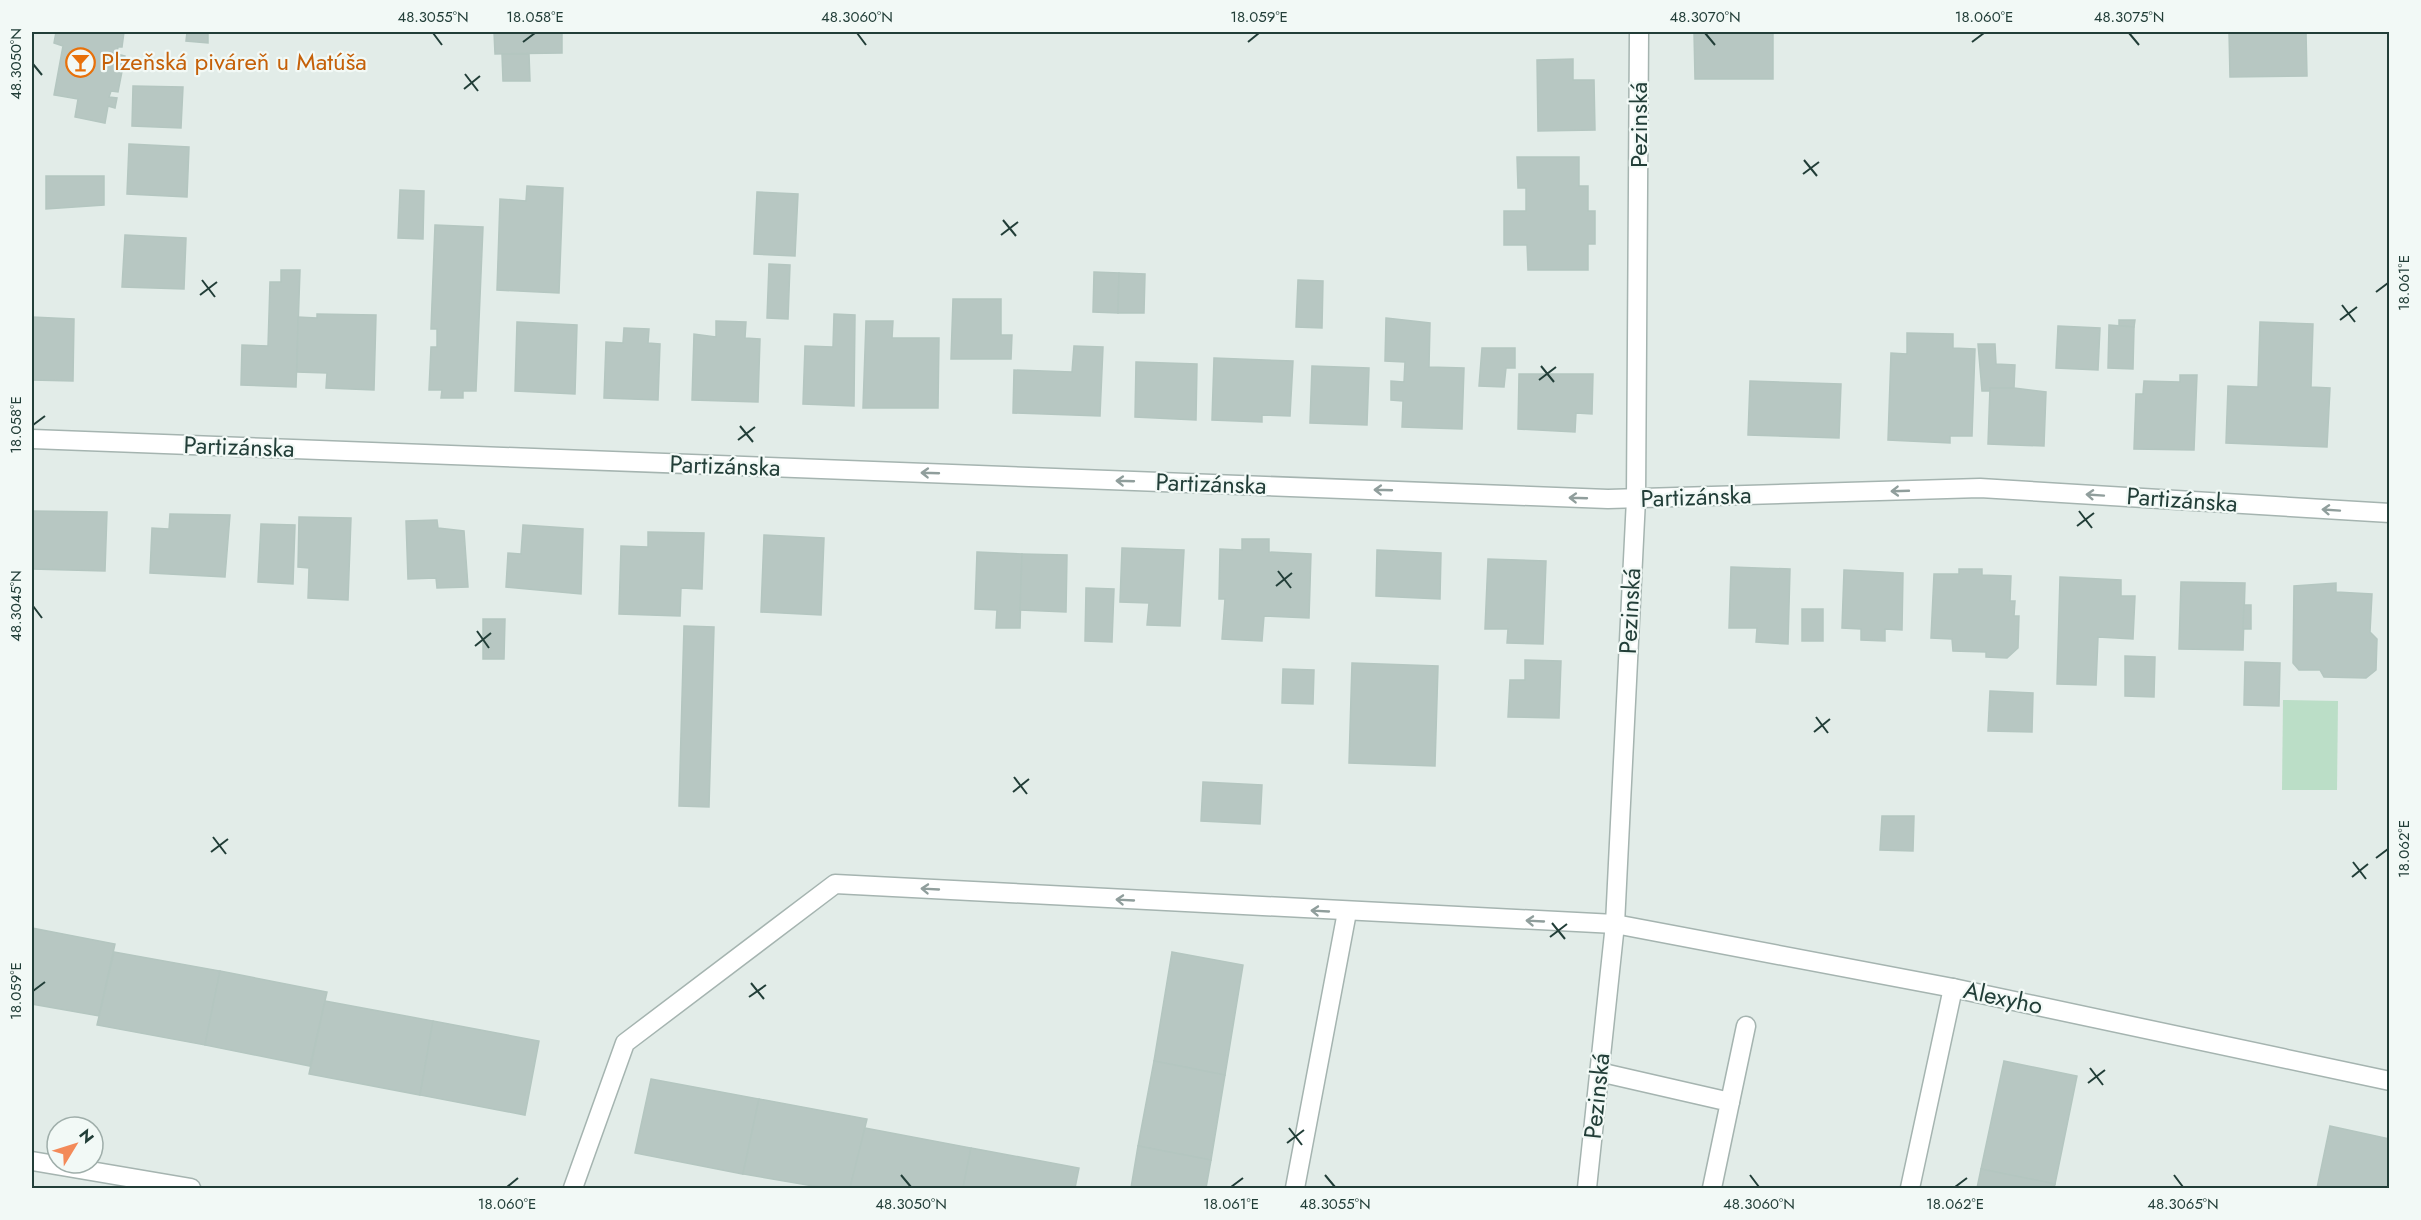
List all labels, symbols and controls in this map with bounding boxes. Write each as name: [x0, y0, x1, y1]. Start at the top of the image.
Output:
text: 48.3055°N: [397, 6, 469, 28]
text: 18.058°E: [506, 6, 564, 28]
text: 48.3060°N: [821, 6, 893, 28]
text: 18.059°E: [1230, 6, 1288, 28]
text: 48.3070°N: [1669, 6, 1741, 28]
text: 18.060°E: [1955, 6, 2013, 28]
text: 48.3075°N: [2094, 6, 2164, 28]
text: 48.3050°N: [5, 28, 27, 100]
place label: Plzeňská piváreň u Matúša: [101, 44, 367, 79]
bar icon: Plzeňská piváreň u Matúša: [64, 46, 96, 78]
street label: Pezinská: [1621, 82, 1656, 168]
text: 18.061°E: [2393, 255, 2415, 311]
text: 18.058°E: [5, 396, 27, 454]
street label: Partizánska: [183, 427, 295, 466]
street label: Partizánska: [669, 446, 781, 485]
street label: Partizánska: [1155, 464, 1267, 503]
one-way arrow: [921, 468, 941, 479]
one-way arrow: [1115, 475, 1135, 486]
street label: Partizánska: [1640, 477, 1752, 516]
street label: Partizánska: [2125, 478, 2239, 521]
one-way arrow: [1373, 485, 1393, 496]
one-way arrow: [1890, 485, 1910, 496]
one-way arrow: [2085, 489, 2105, 500]
one-way arrow: [1568, 492, 1588, 503]
one-way arrow: [2322, 504, 2342, 515]
street label: Pezinská: [1610, 567, 1649, 655]
text: 48.3045°N: [5, 570, 27, 642]
text: 18.062°E: [2393, 820, 2415, 878]
one-way arrow: [921, 884, 941, 895]
one-way arrow: [1115, 894, 1135, 905]
one-way arrow: [1310, 905, 1330, 916]
one-way arrow: [1526, 916, 1546, 927]
text: 18.059°E: [5, 962, 27, 1020]
street label: Alexyho: [1960, 972, 2046, 1023]
street label: Pezinská: [1575, 1051, 1618, 1141]
north arrow: [45, 1115, 105, 1175]
text: N: [73, 1124, 99, 1148]
text: 18.060°E: [478, 1193, 536, 1215]
text: 48.3050°N: [875, 1193, 947, 1215]
text: 18.061°E: [1203, 1193, 1259, 1215]
text: 48.3055°N: [1299, 1193, 1371, 1215]
text: 48.3060°N: [1723, 1193, 1795, 1215]
text: 18.062°E: [1926, 1193, 1984, 1215]
text: 48.3065°N: [2147, 1193, 2219, 1215]

